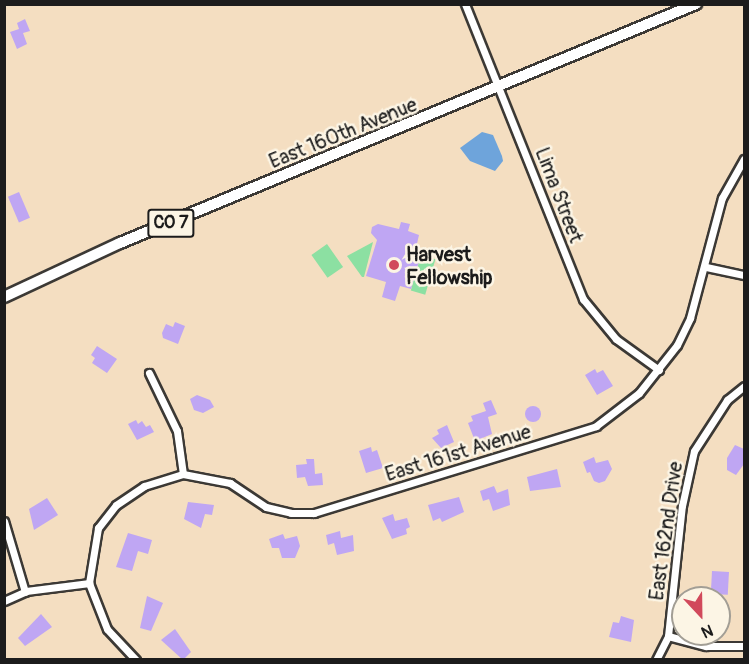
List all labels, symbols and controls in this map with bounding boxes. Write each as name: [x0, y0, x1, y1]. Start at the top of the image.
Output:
street label: East 160th Avenue: [266, 92, 420, 174]
street label: Lima Street: [530, 144, 588, 246]
road number: CO 7: [147, 208, 195, 238]
place label: Harvest Fellowship: [406, 242, 492, 289]
marker: Harvest Fellowship: [387, 258, 401, 272]
street label: East 161st Avenue: [382, 419, 534, 487]
street label: East 162nd Drive: [644, 460, 688, 602]
north arrow: [671, 586, 731, 646]
text: N: [698, 620, 716, 642]

